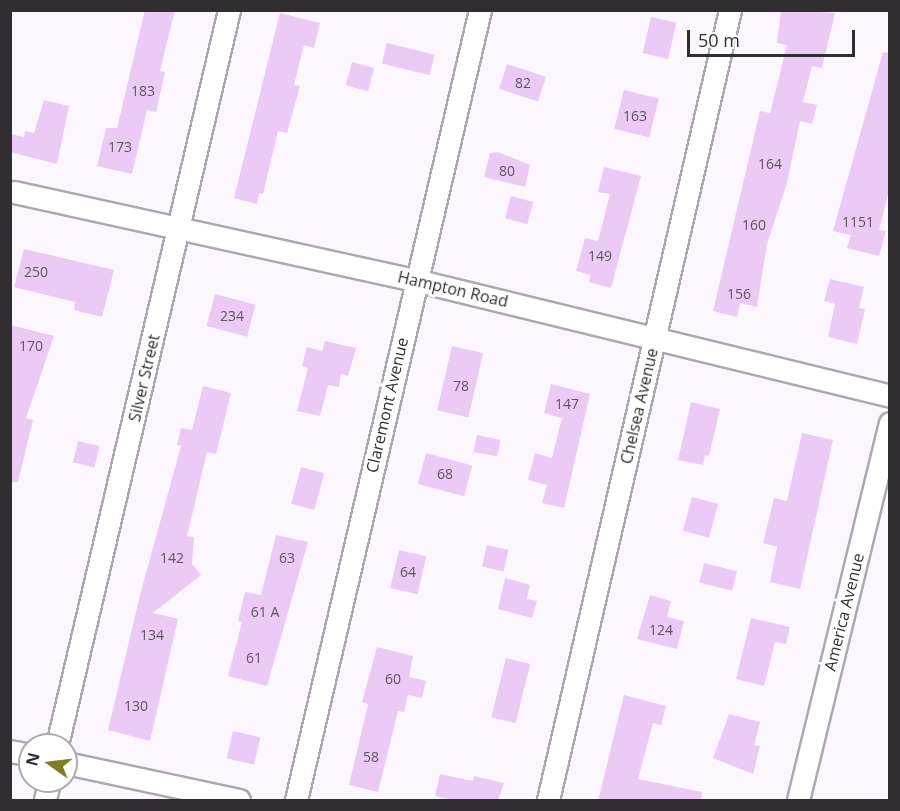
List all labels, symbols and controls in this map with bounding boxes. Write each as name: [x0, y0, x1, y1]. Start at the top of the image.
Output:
scale bar: [690, 18, 858, 56]
text: 50 m: [698, 28, 740, 52]
house number: 82: [515, 75, 531, 91]
house number: 183: [131, 83, 155, 99]
house number: 163: [623, 108, 647, 124]
house number: 173: [108, 139, 132, 155]
house number: 164: [758, 156, 782, 172]
house number: 80: [499, 163, 515, 179]
house number: 1151: [842, 214, 874, 230]
house number: 160: [742, 217, 766, 233]
house number: 149: [588, 248, 612, 264]
house number: 250: [24, 264, 48, 280]
street label: Hampton Road: [396, 267, 510, 311]
house number: 156: [727, 286, 751, 302]
house number: 234: [220, 308, 244, 324]
street label: Silver Street: [125, 332, 163, 424]
street label: Claremont Avenue: [362, 335, 412, 475]
house number: 170: [19, 338, 43, 354]
street label: Chelsea Avenue: [616, 346, 662, 466]
house number: 78: [453, 378, 469, 394]
house number: 147: [555, 396, 579, 412]
house number: 68: [437, 466, 453, 482]
house number: 142: [160, 550, 184, 566]
house number: 63: [279, 550, 295, 566]
street label: America Avenue: [820, 551, 868, 673]
house number: 64: [400, 564, 416, 580]
house number: 61 A: [251, 604, 279, 620]
house number: 124: [649, 622, 673, 638]
house number: 134: [140, 627, 164, 643]
house number: 61: [246, 650, 262, 666]
house number: 60: [385, 671, 401, 687]
house number: 130: [124, 698, 148, 714]
north arrow: [18, 733, 78, 793]
house number: 58: [363, 749, 379, 765]
text: N: [20, 750, 45, 768]

